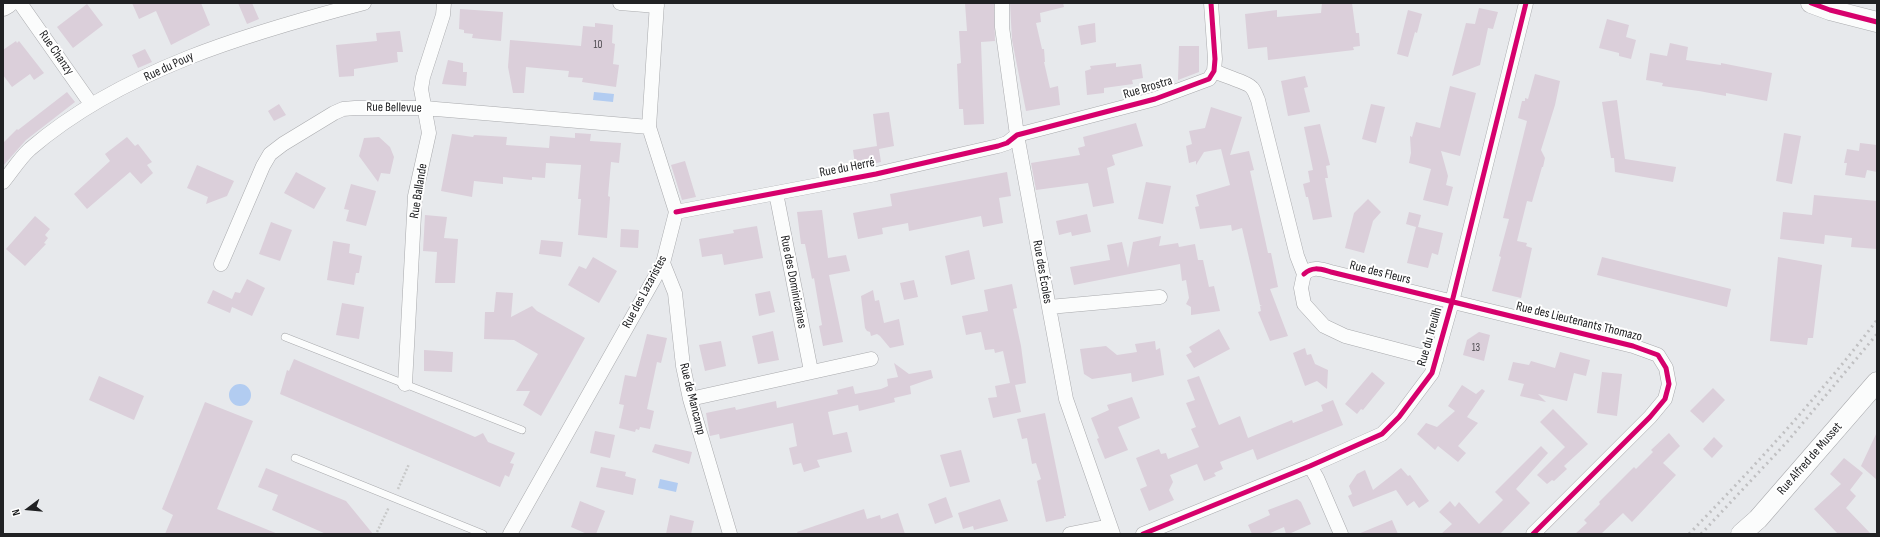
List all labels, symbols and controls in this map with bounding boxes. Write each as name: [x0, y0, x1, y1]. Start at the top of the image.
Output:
street label: Rue Chanzy: [35, 28, 77, 78]
house number: 10: [594, 38, 602, 52]
street label: Rue du Pouy: [142, 49, 196, 85]
street label: Rue Brostra: [1122, 73, 1174, 103]
street label: Rue Bellevue: [366, 100, 422, 116]
street label: Rue du Herré: [818, 155, 876, 181]
street label: Rue Ballande: [407, 162, 431, 220]
street label: Rue des Dominicaines: [776, 234, 810, 330]
street label: Rue des Écoles: [1029, 239, 1055, 305]
street label: Rue des Lazaristes: [619, 253, 671, 331]
street label: Rue des Fleurs: [1348, 258, 1412, 288]
street label: Rue des Lieutenants Thomazo: [1514, 299, 1644, 345]
street label: Rue du Treuilh: [1414, 306, 1446, 368]
house number: 13: [1472, 341, 1480, 355]
street label: Rue de Mancamp: [676, 361, 708, 437]
street label: Rue Alfred de Musset: [1774, 420, 1846, 498]
north arrow: [8, 489, 48, 529]
text: N: [9, 508, 23, 517]

